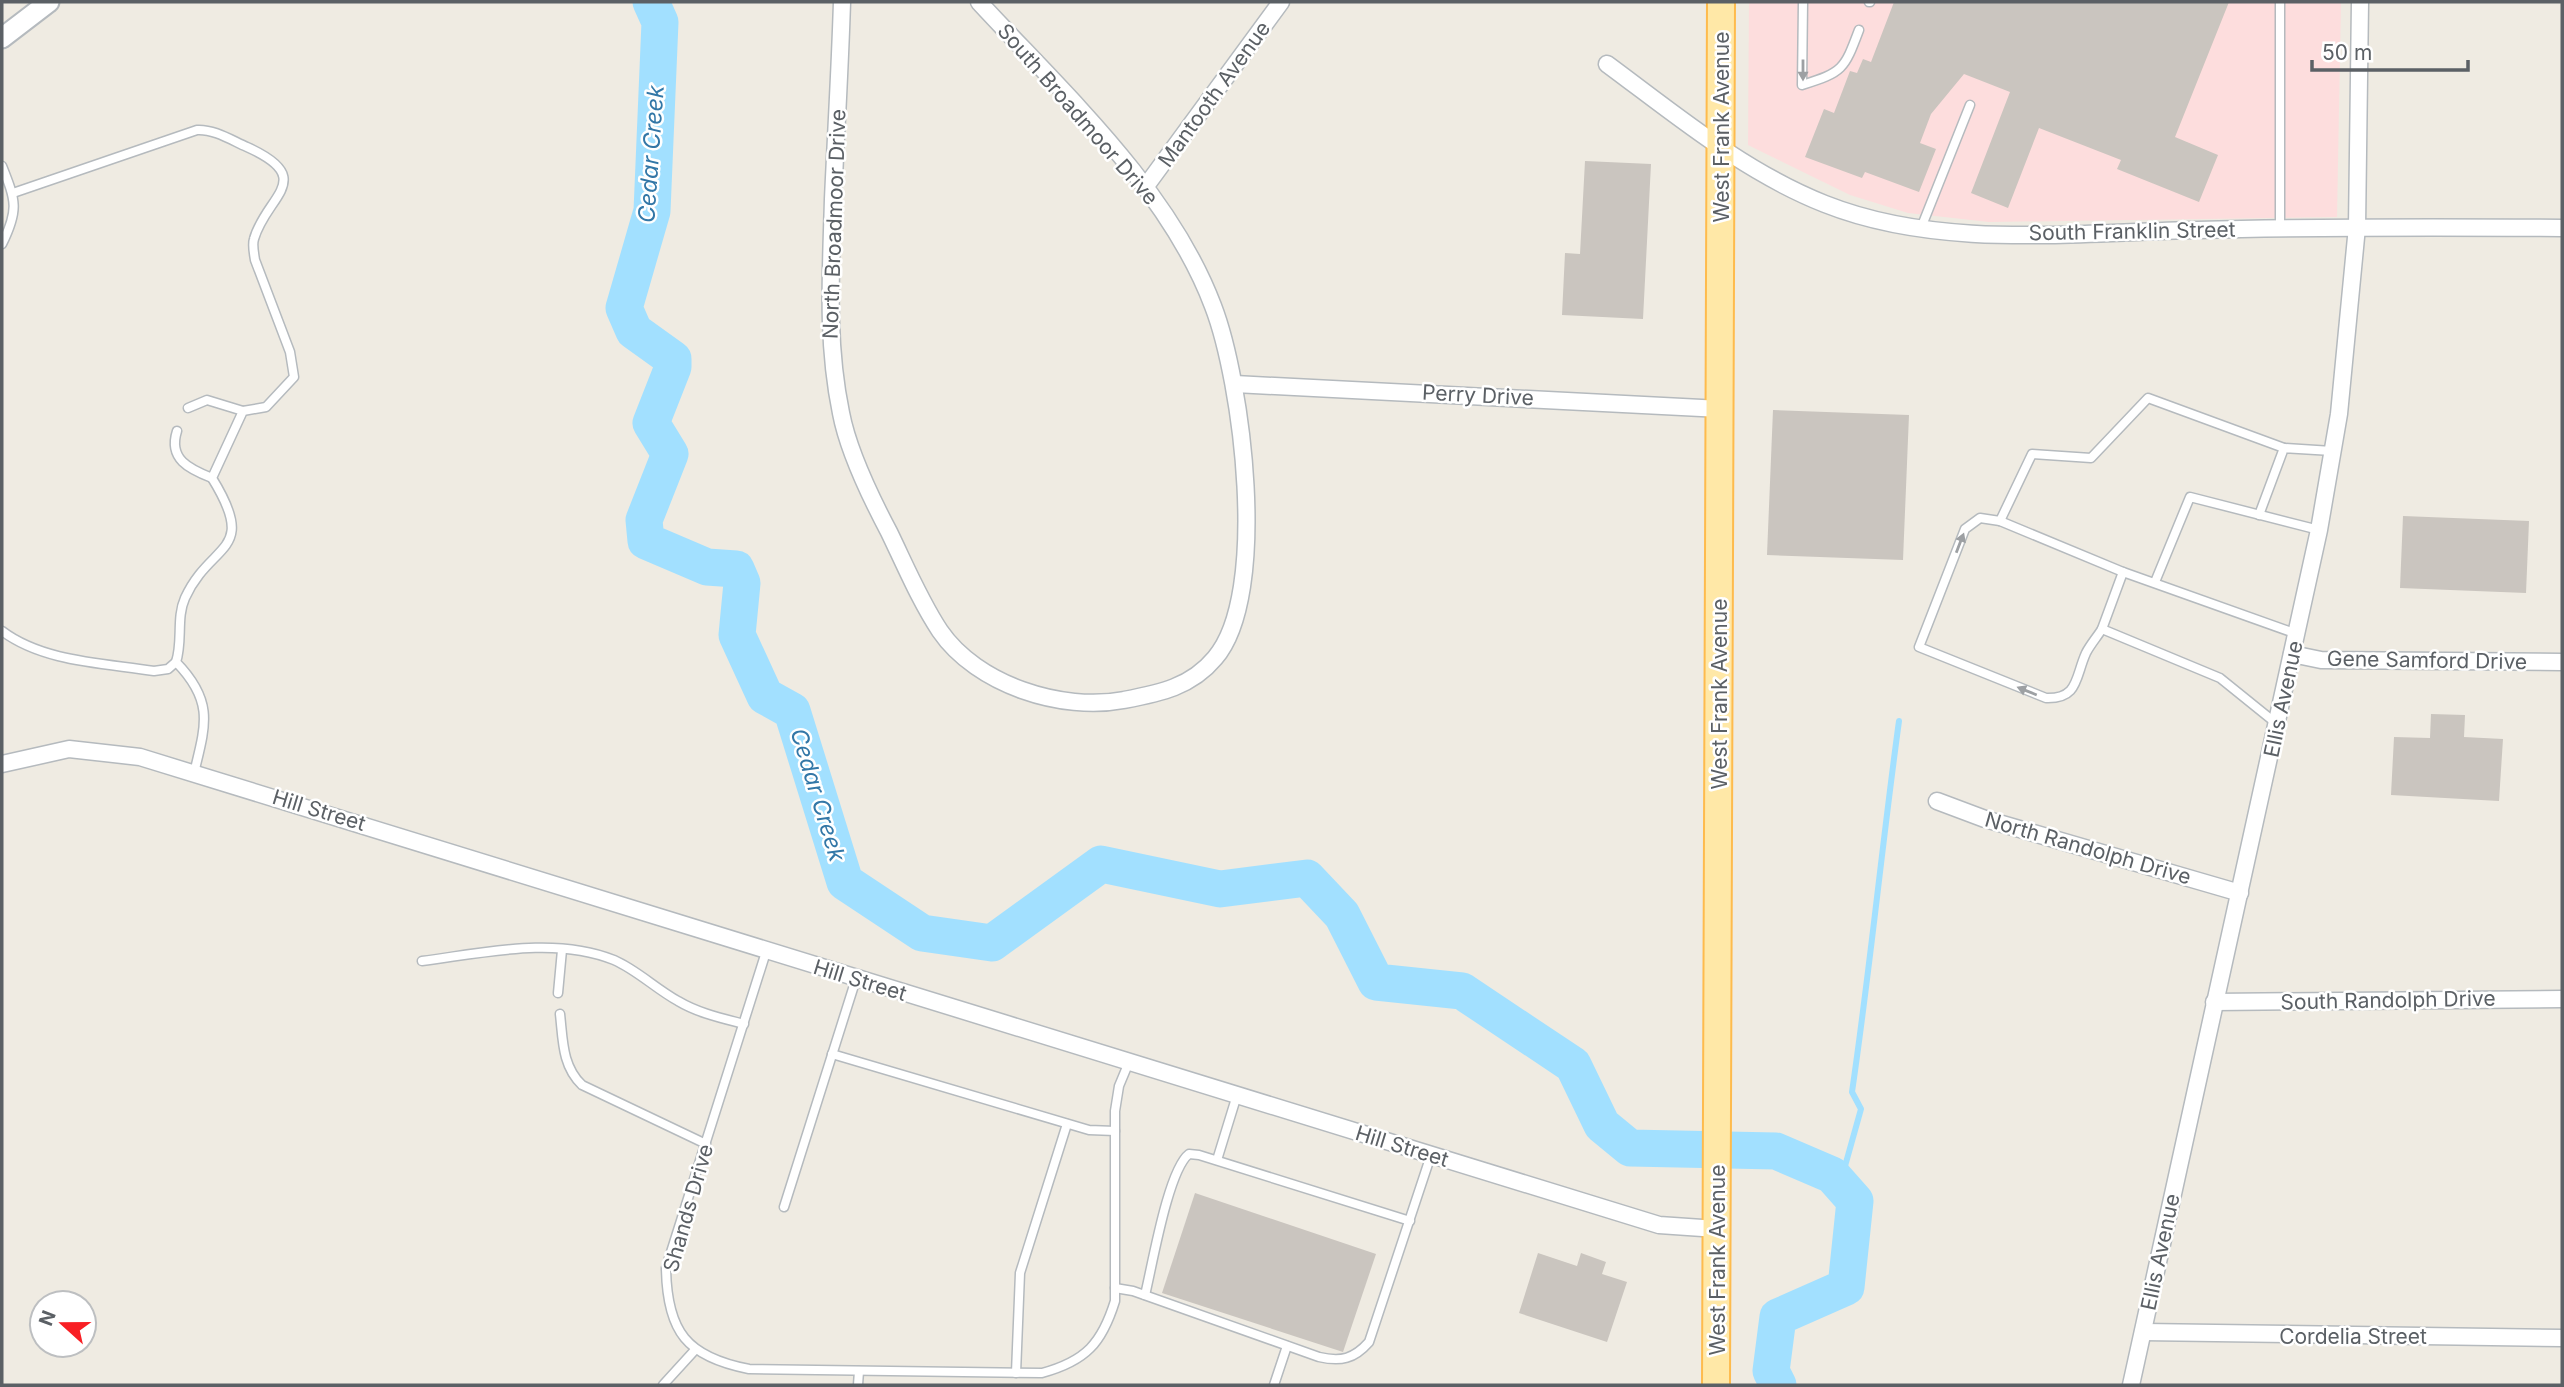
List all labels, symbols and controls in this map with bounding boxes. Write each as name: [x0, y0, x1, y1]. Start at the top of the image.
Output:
street label: Mantooth Avenue: [1153, 16, 1275, 172]
street label: South Broadmoor Drive: [992, 18, 1164, 210]
scale bar: [2312, 28, 2468, 72]
street label: West Frank Avenue: [1709, 32, 1734, 222]
text: 50 m: [2322, 40, 2372, 65]
one-way arrow: [1797, 59, 1808, 81]
water label: Cedar Creek: [632, 84, 670, 224]
street label: North Broadmoor Drive: [817, 109, 851, 339]
street label: South Franklin Street: [2028, 217, 2236, 245]
street label: Perry Drive: [1422, 380, 1534, 410]
one-way arrow: [1954, 533, 1965, 554]
street label: West Frank Avenue: [1707, 599, 1732, 789]
street label: Ellis Avenue: [2258, 638, 2308, 760]
street label: Gene Samford Drive: [2327, 646, 2527, 674]
one-way arrow: [2017, 685, 2038, 696]
water label: Cedar Creek: [784, 725, 852, 865]
street label: Hill Street: [269, 784, 369, 836]
street label: North Randolph Drive: [1982, 807, 2194, 889]
street label: Hill Street: [810, 954, 910, 1006]
street label: South Randolph Drive: [2280, 986, 2496, 1014]
street label: Hill Street: [1352, 1120, 1452, 1172]
street label: Shands Drive: [658, 1141, 718, 1275]
street label: West Frank Avenue: [1705, 1165, 1730, 1355]
street label: Ellis Avenue: [2135, 1191, 2185, 1313]
north arrow: [28, 1289, 98, 1359]
text: N: [34, 1307, 61, 1329]
street label: Cordelia Street: [2279, 1324, 2427, 1349]

